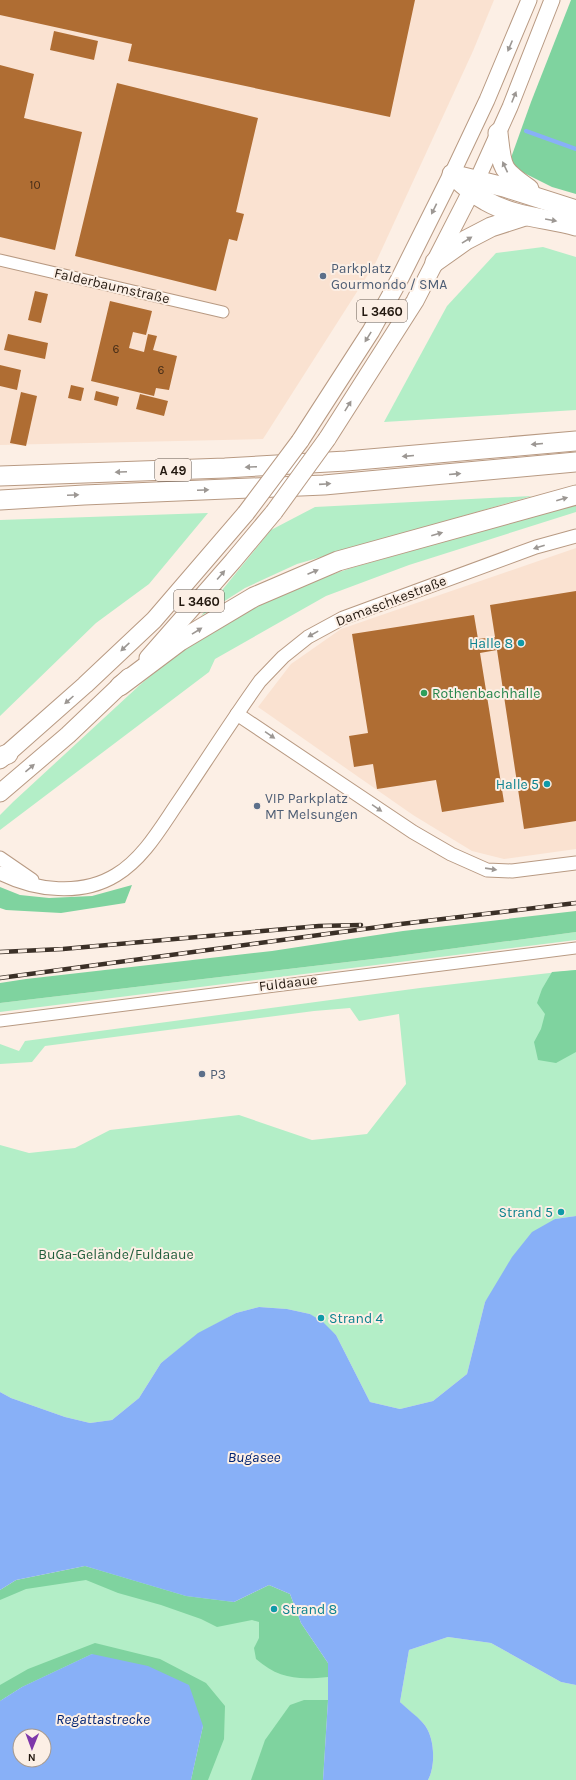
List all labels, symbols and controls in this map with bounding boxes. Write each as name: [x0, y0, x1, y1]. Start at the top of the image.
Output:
one-way arrow: [507, 41, 513, 52]
one-way arrow: [511, 91, 517, 103]
one-way arrow: [502, 162, 508, 173]
house number: 10: [29, 178, 41, 192]
one-way arrow: [431, 203, 437, 215]
one-way arrow: [545, 217, 557, 223]
one-way arrow: [461, 237, 473, 244]
place label: Parkplatz Gourmondo / SMA: [331, 260, 447, 293]
street label: Falderbaumstraße: [53, 264, 171, 308]
marker: Parkplatz Gourmondo / SMA: [318, 271, 328, 281]
road number: L 3460: [357, 300, 407, 322]
one-way arrow: [364, 331, 371, 342]
house number: 6: [113, 342, 120, 356]
house number: 6: [158, 363, 165, 377]
one-way arrow: [344, 400, 351, 412]
one-way arrow: [531, 441, 543, 448]
one-way arrow: [402, 453, 414, 459]
road number: A 49: [155, 459, 191, 481]
one-way arrow: [245, 463, 257, 470]
one-way arrow: [115, 469, 127, 476]
one-way arrow: [449, 470, 461, 477]
one-way arrow: [319, 481, 331, 488]
one-way arrow: [197, 486, 209, 493]
one-way arrow: [67, 492, 80, 498]
one-way arrow: [556, 496, 568, 502]
one-way arrow: [431, 531, 443, 537]
one-way arrow: [532, 544, 544, 550]
one-way arrow: [217, 569, 226, 580]
one-way arrow: [307, 569, 318, 575]
street label: Damaschkestraße: [333, 572, 449, 630]
road number: L 3460: [174, 590, 224, 612]
one-way arrow: [191, 627, 203, 634]
one-way arrow: [307, 630, 319, 637]
place label: Halle 8: [469, 635, 513, 652]
marker: Halle 8: [516, 638, 526, 648]
one-way arrow: [120, 642, 130, 651]
place label: Rothenbachhalle: [432, 685, 540, 702]
marker: Rothenbachhalle: [419, 688, 429, 698]
one-way arrow: [64, 695, 74, 704]
one-way arrow: [264, 731, 275, 739]
one-way arrow: [24, 763, 35, 772]
place label: Halle 5: [496, 776, 539, 793]
marker: Halle 5: [542, 779, 552, 789]
place label: VIP Parkplatz MT Melsungen: [265, 790, 358, 823]
marker: VIP Parkplatz MT Melsungen: [252, 801, 262, 811]
one-way arrow: [372, 804, 383, 812]
one-way arrow: [485, 866, 497, 872]
street label: Fuldaaue: [258, 971, 318, 995]
place label: P3: [210, 1066, 226, 1083]
marker: P3: [197, 1069, 207, 1079]
place label: Strand 5: [499, 1204, 553, 1221]
marker: Strand 5: [556, 1207, 566, 1217]
park label: BuGa-Gelände/Fuldaaue: [38, 1246, 194, 1263]
place label: Strand 4: [329, 1310, 384, 1327]
marker: Strand 4: [316, 1313, 326, 1323]
water label: Bugasee: [228, 1448, 280, 1466]
place label: Strand 8: [282, 1601, 337, 1618]
marker: Strand 8: [269, 1604, 279, 1614]
water label: Regattastrecke: [56, 1710, 150, 1728]
north arrow: [12, 1728, 52, 1768]
text: N: [28, 1751, 36, 1764]

